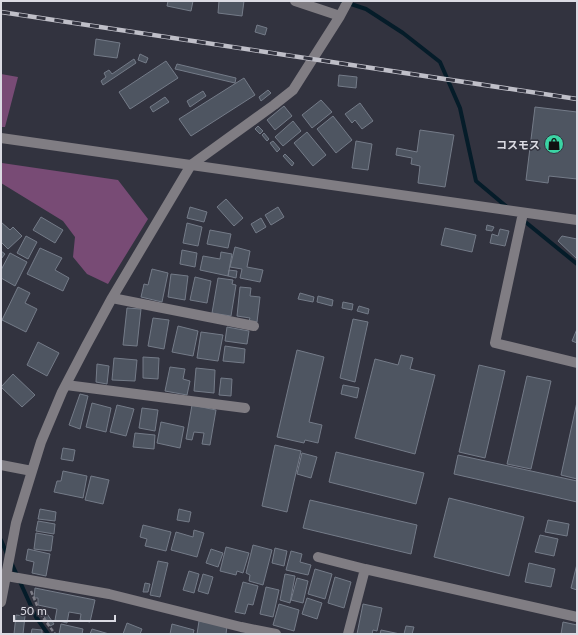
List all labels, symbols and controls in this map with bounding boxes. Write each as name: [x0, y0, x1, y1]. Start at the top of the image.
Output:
shop icon: コスモス: [543, 133, 565, 155]
place label: コスモス: [496, 138, 540, 151]
scale bar: [14, 597, 115, 623]
text: 50 m: [20, 603, 47, 618]

